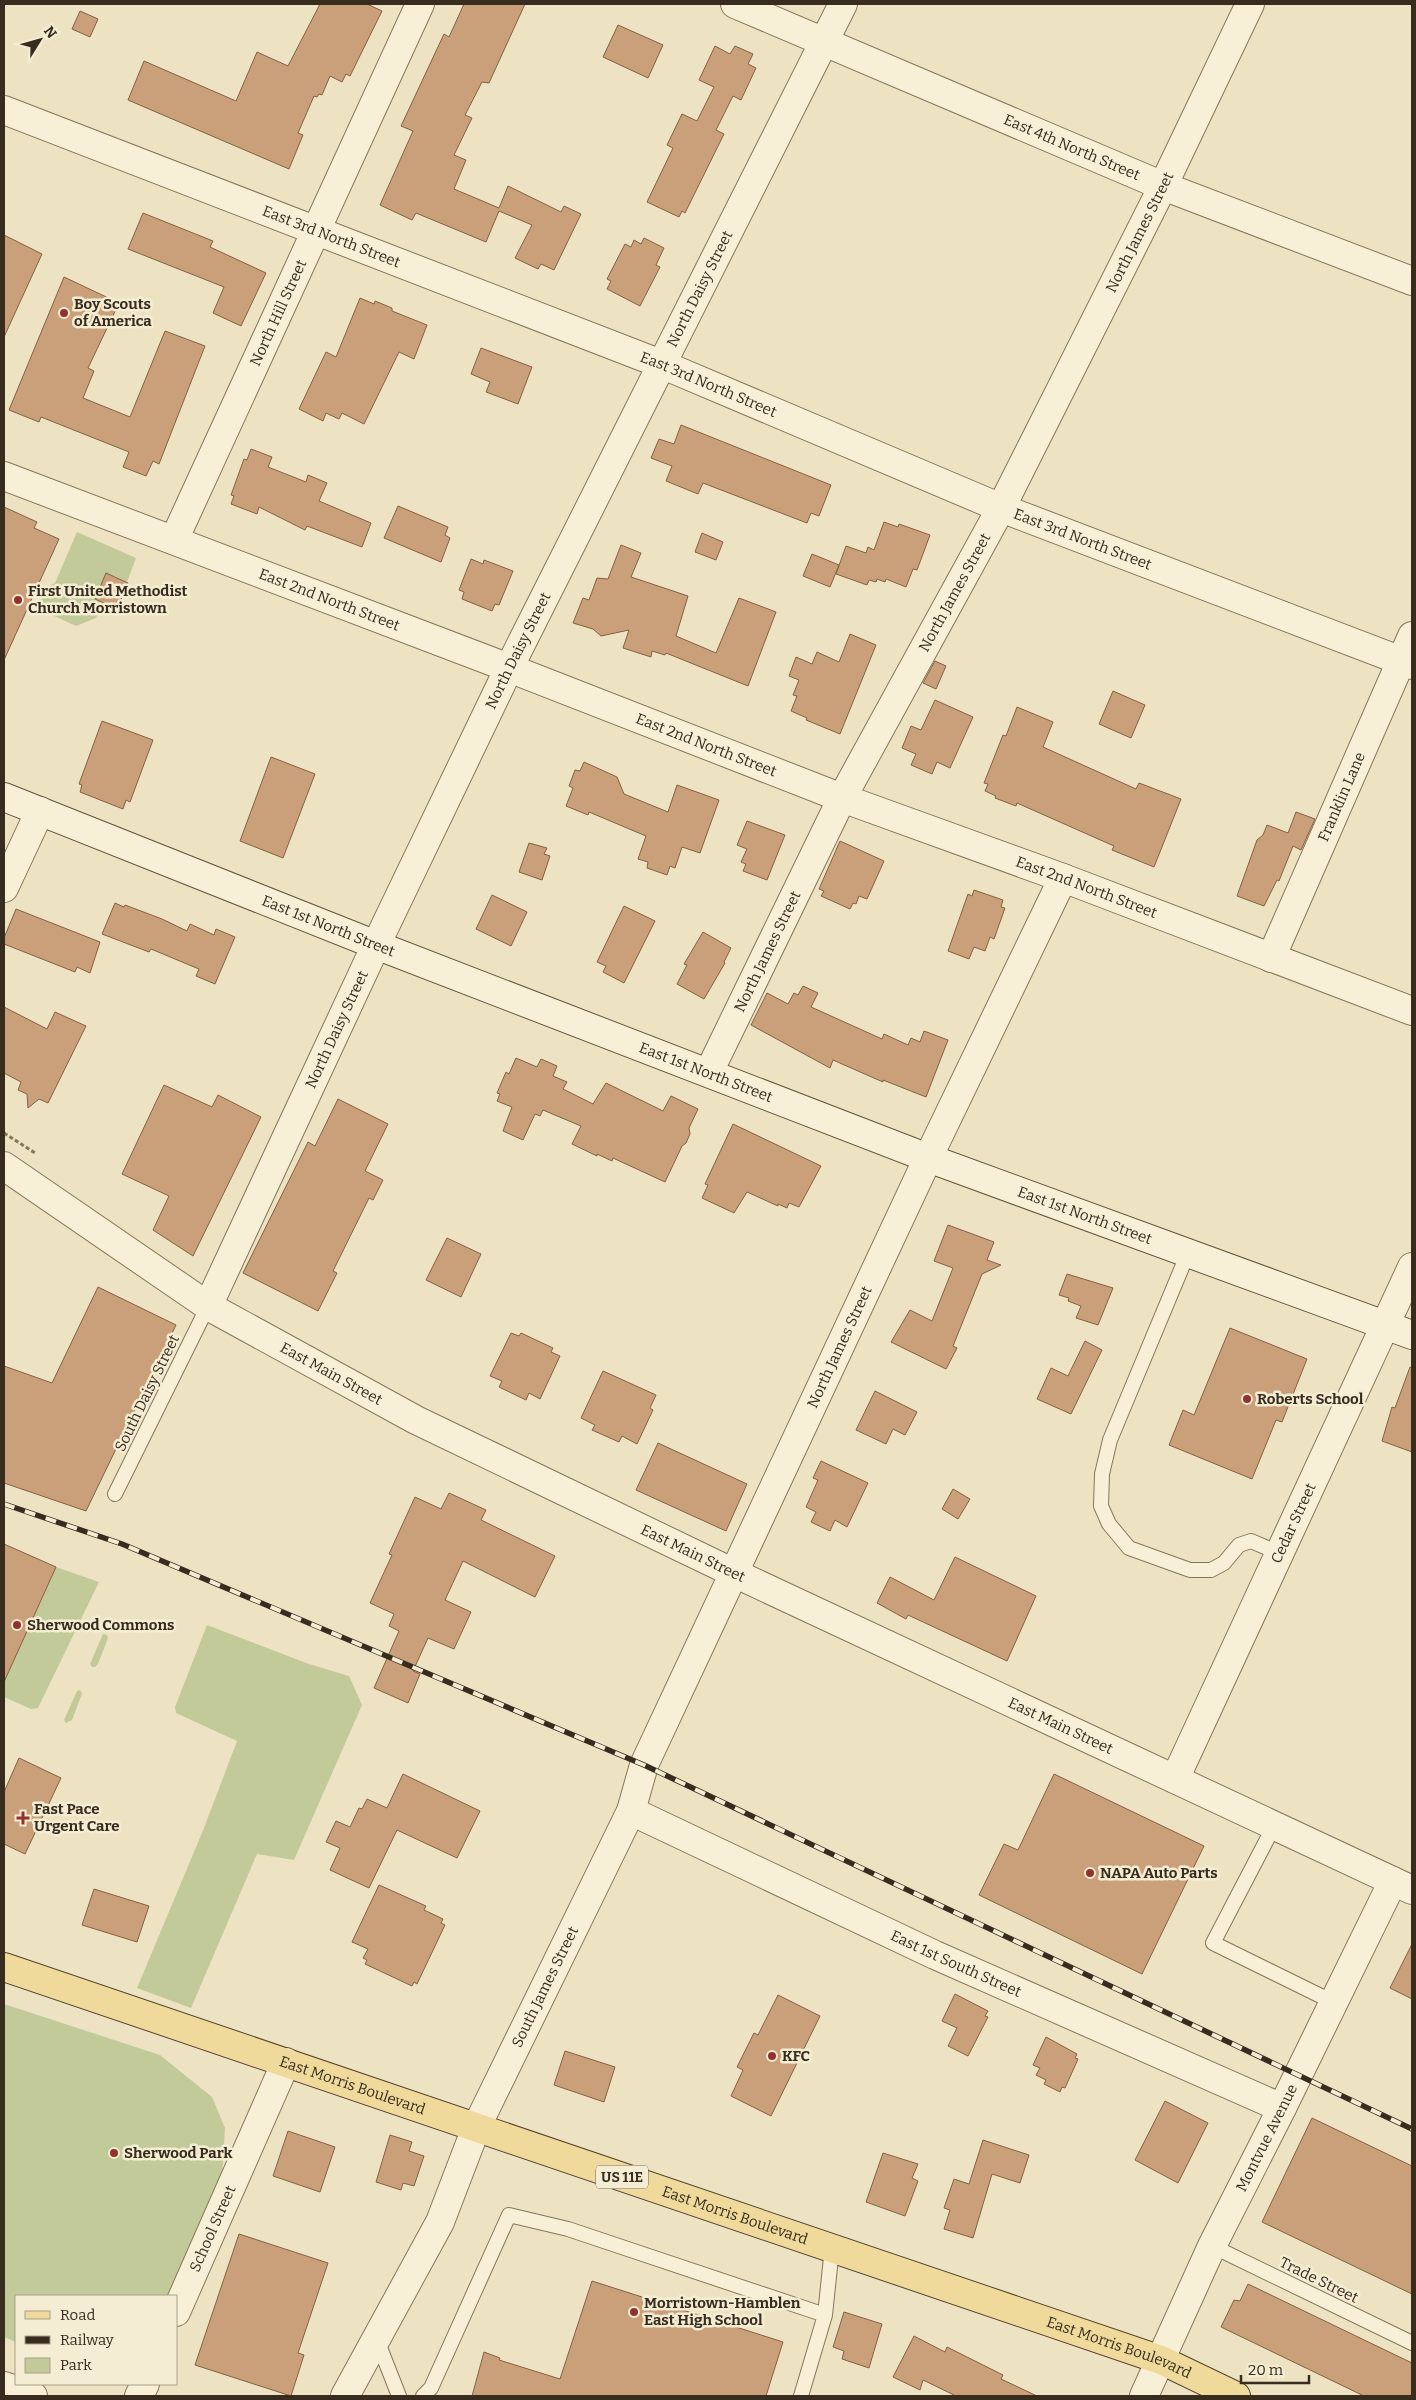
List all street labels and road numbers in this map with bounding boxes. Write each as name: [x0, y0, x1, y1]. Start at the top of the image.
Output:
street label: East 4th North Street: [1001, 110, 1143, 184]
street label: North James Street: [1102, 169, 1178, 295]
street label: East 3rd North Street: [260, 202, 403, 272]
street label: North Daisy Street: [663, 227, 737, 350]
street label: North Hill Street: [246, 256, 311, 369]
street label: East 3rd North Street: [638, 348, 780, 421]
street label: East 3rd North Street: [1011, 505, 1155, 574]
street label: North James Street: [915, 530, 995, 655]
street label: East 2nd North Street: [256, 565, 403, 635]
street label: North Daisy Street: [482, 589, 555, 712]
street label: East 2nd North Street: [633, 709, 780, 781]
street label: Franklin Lane: [1314, 749, 1369, 844]
street label: East 2nd North Street: [1013, 853, 1160, 922]
street label: North James Street: [730, 887, 805, 1015]
street label: East 1st North Street: [259, 891, 398, 961]
street label: North Daisy Street: [302, 967, 372, 1091]
street label: East 1st North Street: [637, 1038, 776, 1106]
street label: East 1st North Street: [1015, 1183, 1155, 1248]
street label: North James Street: [803, 1283, 876, 1411]
street label: South Daisy Street: [111, 1331, 183, 1454]
street label: East Main Street: [277, 1338, 386, 1409]
street label: Cedar Street: [1267, 1480, 1320, 1566]
street label: East Main Street: [638, 1521, 749, 1586]
street label: East Main Street: [1005, 1693, 1116, 1758]
street label: South James Street: [508, 1923, 582, 2050]
street label: East 1st South Street: [888, 1926, 1025, 2001]
street label: East Morris Boulevard: [277, 2052, 428, 2119]
street label: Montvue Avenue: [1232, 2081, 1301, 2194]
road number: US 11E: [596, 2166, 648, 2188]
street label: School Street: [186, 2182, 240, 2275]
street label: East Morris Boulevard: [660, 2182, 810, 2248]
street label: Trade Street: [1277, 2253, 1362, 2307]
street label: East Morris Boulevard: [1044, 2313, 1194, 2382]

